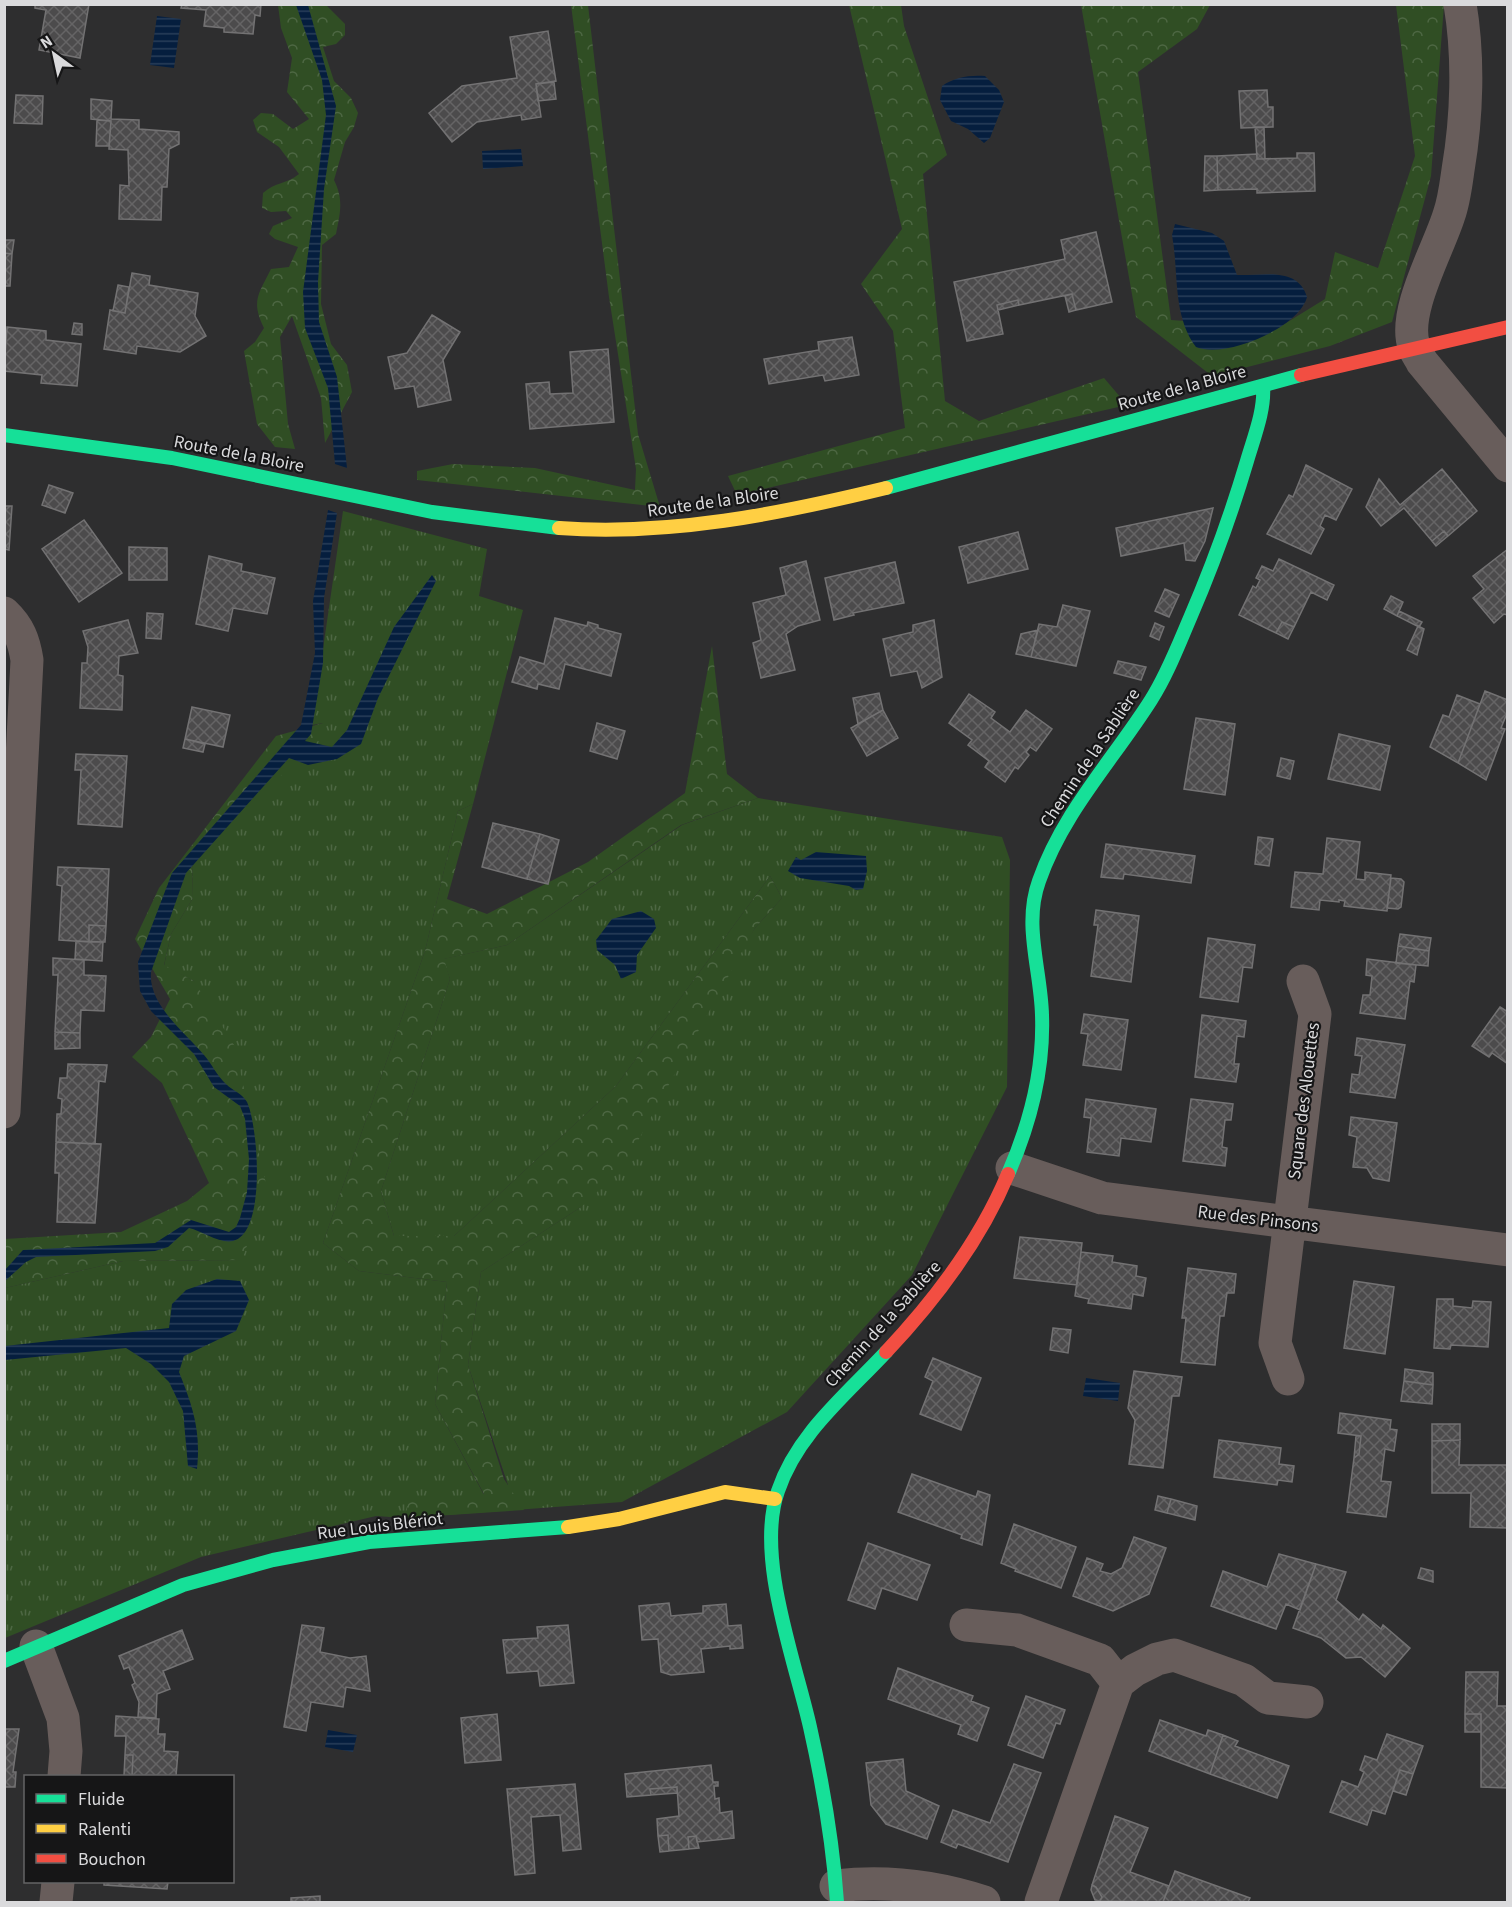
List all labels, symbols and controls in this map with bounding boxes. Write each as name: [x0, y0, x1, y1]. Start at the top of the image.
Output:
north arrow: [24, 24, 84, 84]
text: N: [36, 30, 57, 54]
street label: Route de la Bloire: [1115, 359, 1249, 417]
street label: Route de la Bloire: [172, 429, 306, 479]
street label: Route de la Bloire: [646, 480, 780, 524]
street label: Chemin de la Sablière: [1034, 683, 1146, 833]
street label: Square des Alouettes: [1282, 1021, 1326, 1181]
street label: Rue des Pinsons: [1196, 1199, 1320, 1239]
street label: Chemin de la Sablière: [819, 1255, 947, 1393]
street label: Rue Louis Blériot: [316, 1506, 444, 1546]
legend: [24, 1775, 234, 1883]
text: Fluide: [78, 1787, 125, 1812]
text: Ralenti: [78, 1817, 131, 1842]
text: Bouchon: [78, 1847, 146, 1872]

